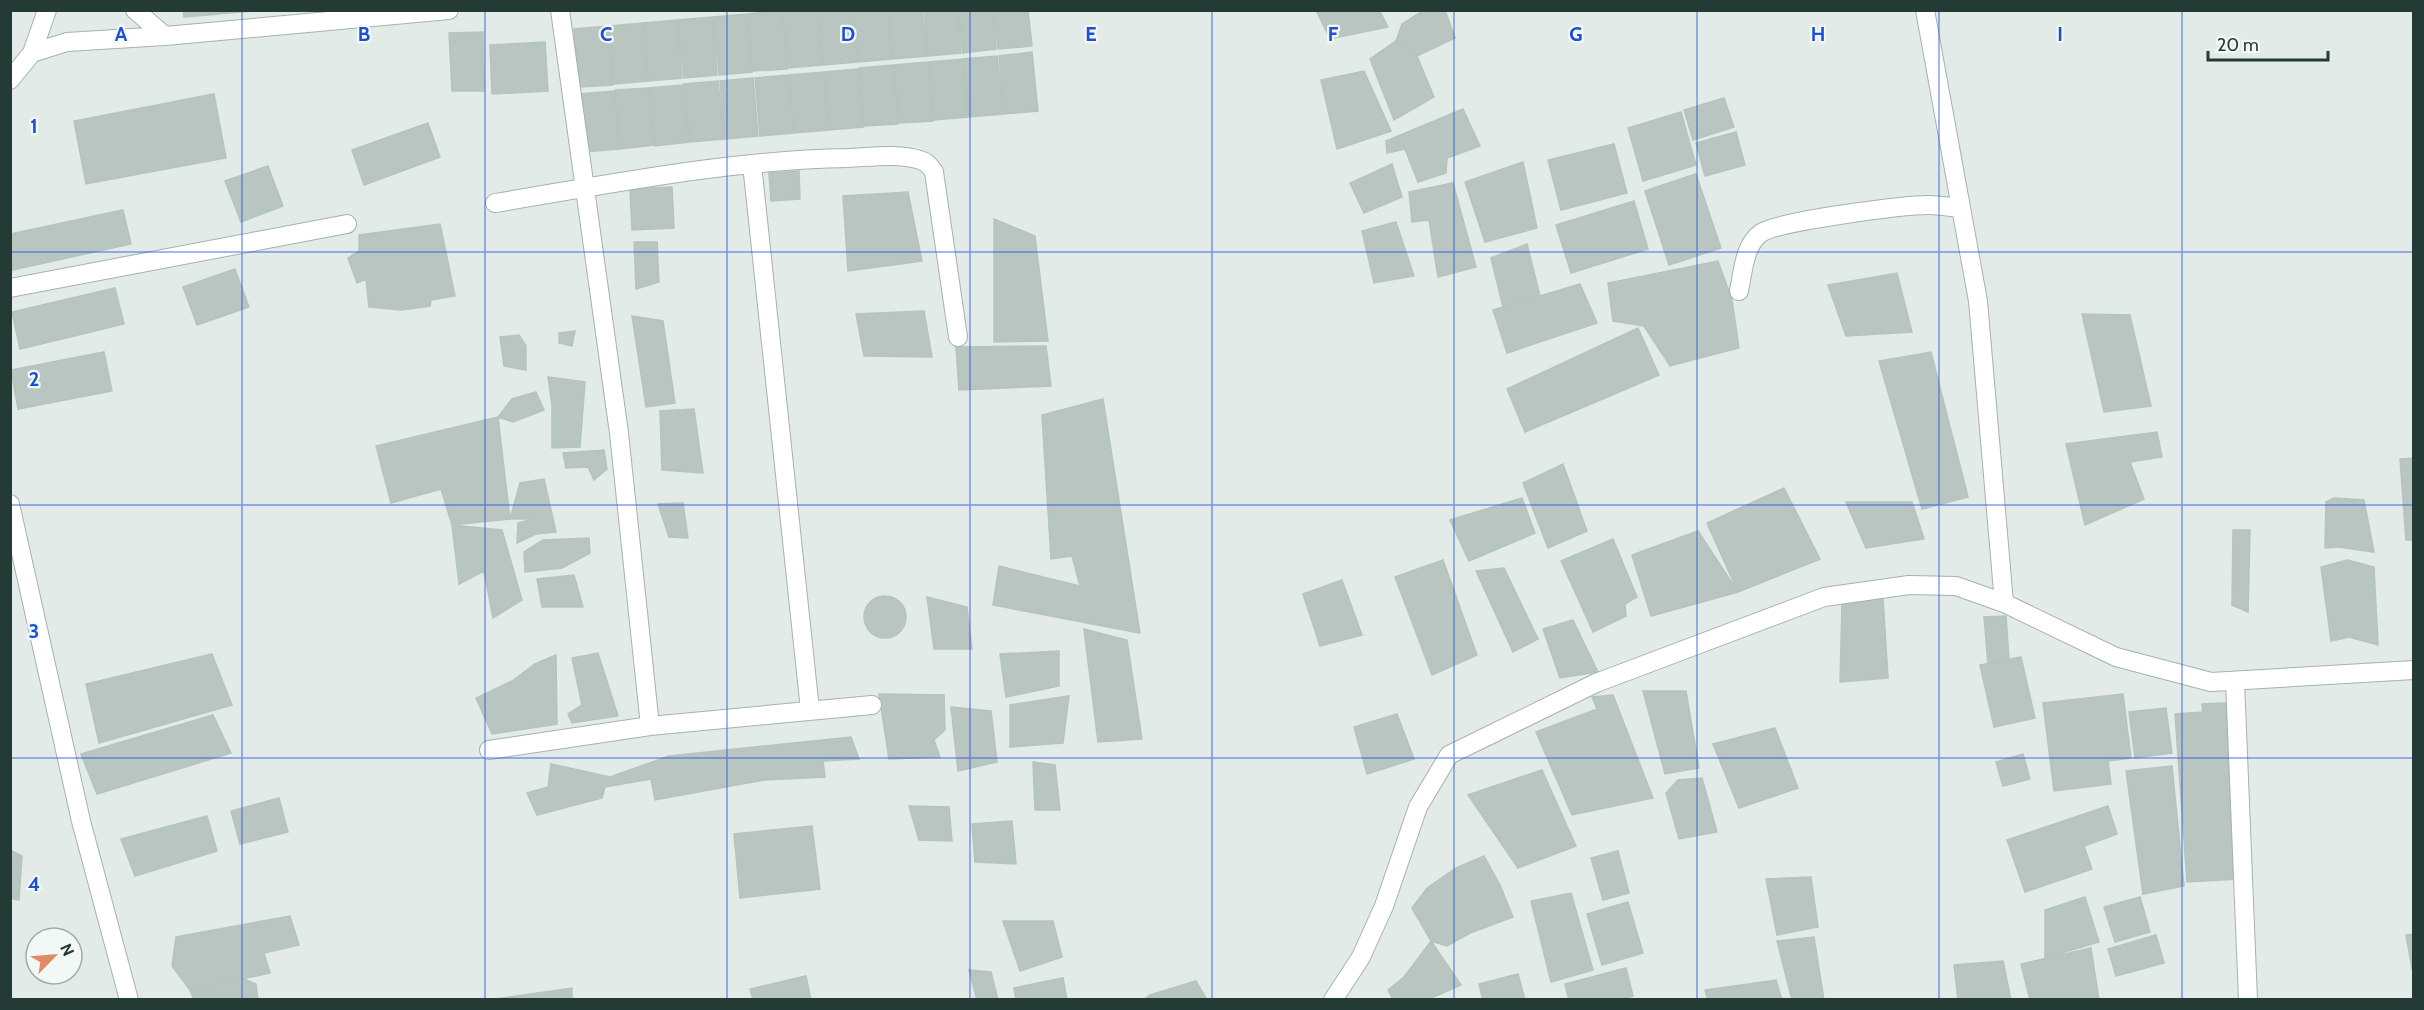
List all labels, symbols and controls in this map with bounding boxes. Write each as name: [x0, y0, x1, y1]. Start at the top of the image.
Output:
text: A: [115, 22, 128, 46]
text: B: [358, 22, 370, 46]
text: C: [600, 22, 612, 46]
text: D: [841, 22, 855, 46]
text: E: [1085, 22, 1097, 46]
text: F: [1328, 22, 1339, 46]
text: G: [1569, 22, 1583, 46]
text: H: [1811, 22, 1825, 46]
text: I: [2057, 22, 2063, 46]
scale bar: [2208, 24, 2328, 62]
text: 20 m: [2217, 34, 2259, 56]
text: 1: [30, 114, 38, 138]
text: 2: [29, 367, 39, 391]
text: 3: [29, 619, 39, 643]
text: 4: [28, 872, 40, 896]
north arrow: [24, 926, 84, 986]
text: N: [56, 941, 78, 959]

